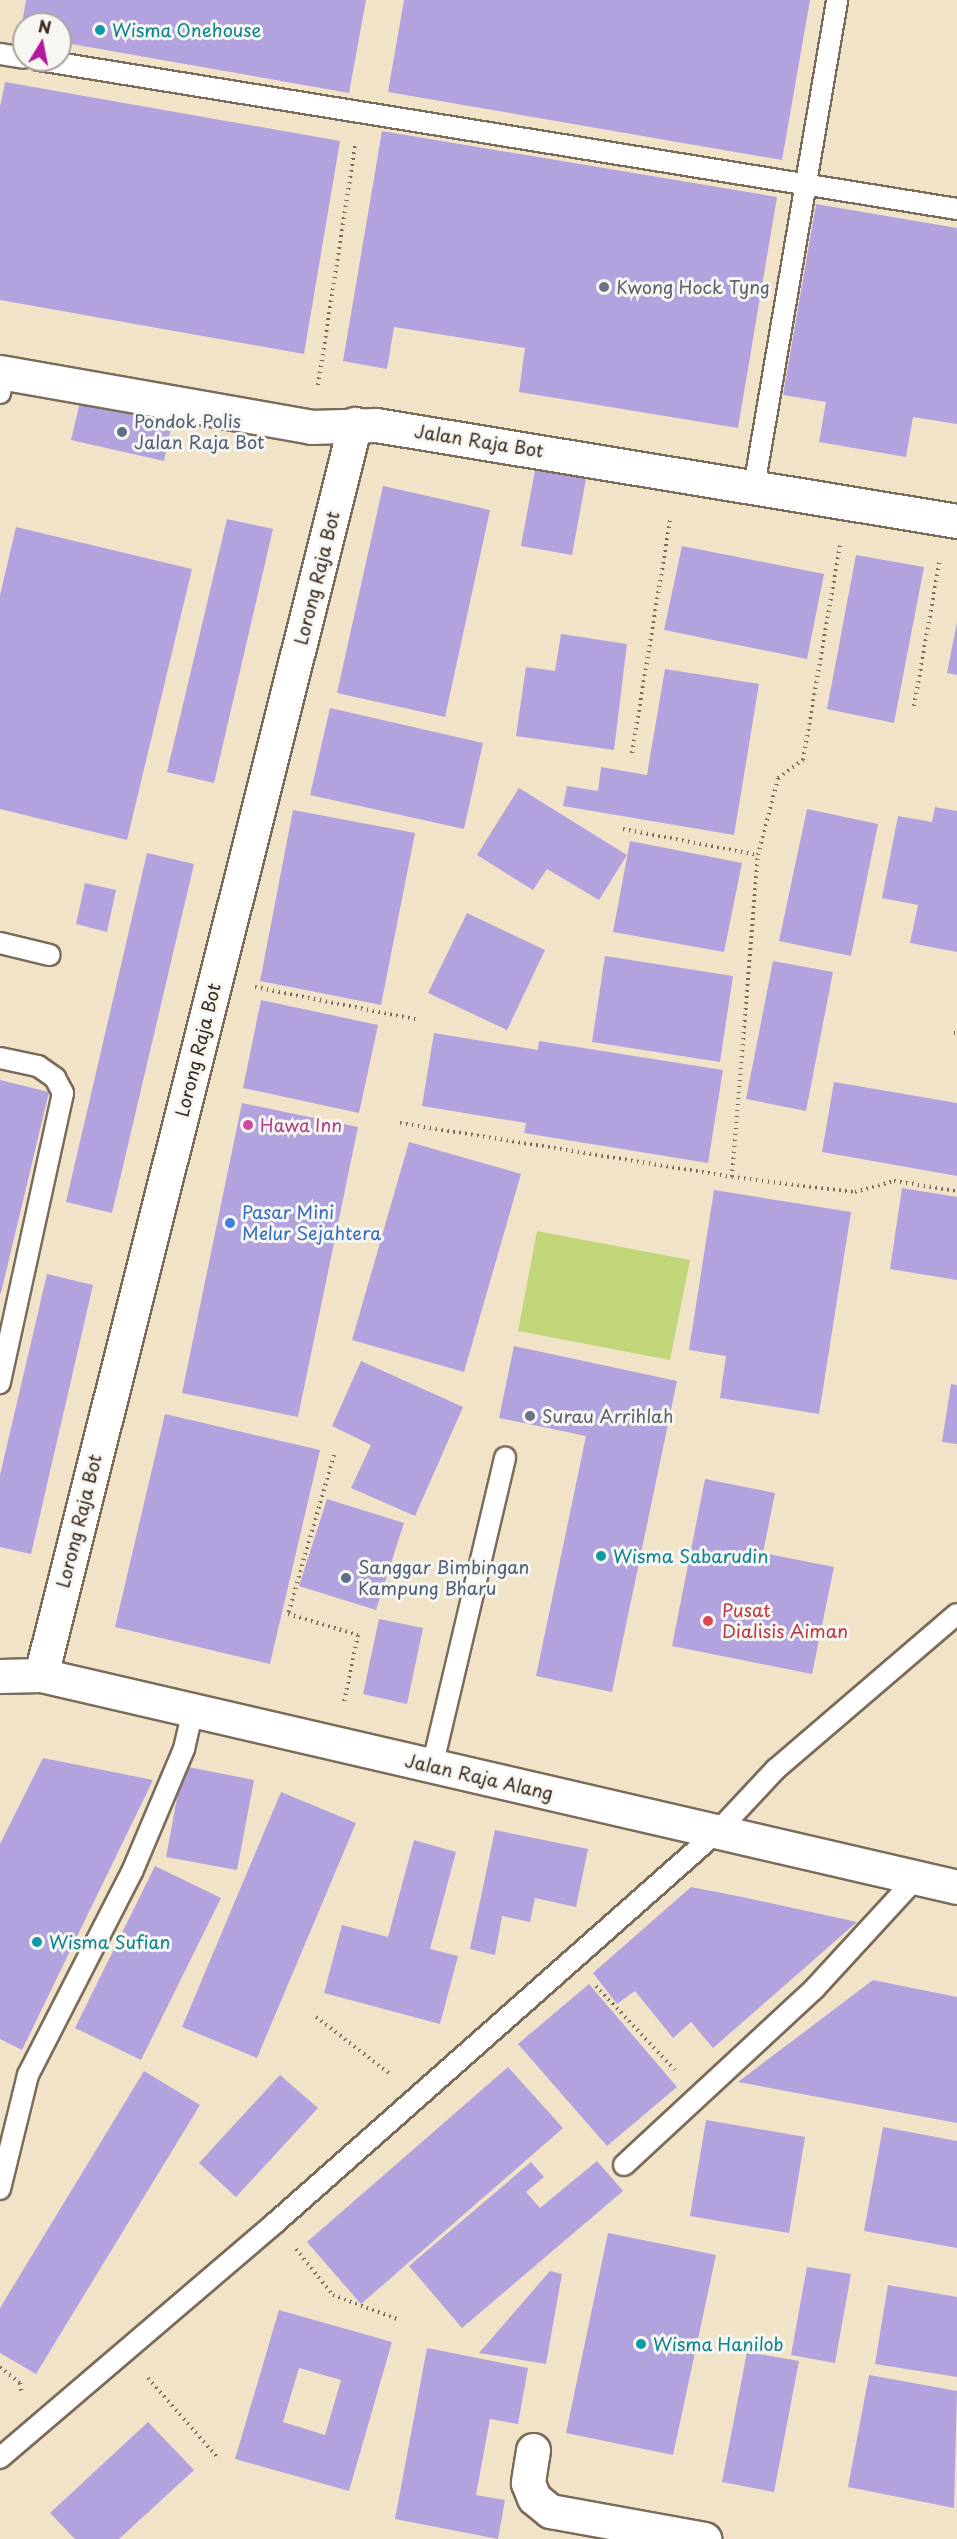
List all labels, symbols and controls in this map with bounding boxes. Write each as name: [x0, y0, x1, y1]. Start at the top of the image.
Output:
north arrow: [12, 12, 72, 72]
text: N: [36, 13, 53, 39]
place label: Wisma Onehouse: [112, 19, 262, 41]
marker: Wisma Onehouse: [93, 23, 107, 37]
place label: Kwong Hock Tyng: [616, 276, 769, 298]
marker: Kwong Hock Tyng: [597, 280, 611, 294]
place label: Pondok Polis Jalan Raja Bot: [134, 411, 263, 454]
street label: Jalan Raja Bot: [414, 420, 544, 462]
marker: Pondok Polis Jalan Raja Bot: [115, 425, 129, 439]
street label: Lorong Raja Bot: [290, 509, 344, 647]
street label: Lorong Raja Bot: [171, 981, 225, 1119]
place label: Hawa Inn: [260, 1114, 343, 1136]
marker: Hawa Inn: [241, 1118, 255, 1132]
place label: Pasar Mini Melur Sejahtera: [242, 1202, 381, 1244]
marker: Pasar Mini Melur Sejahtera: [223, 1216, 237, 1230]
place label: Surau Arrihlah: [542, 1405, 673, 1427]
marker: Surau Arrihlah: [523, 1409, 537, 1423]
street label: Lorong Raja Bot: [52, 1452, 106, 1590]
place label: Wisma Sabarudin: [613, 1545, 769, 1567]
marker: Wisma Sabarudin: [594, 1549, 608, 1563]
place label: Sanggar Bimbingan Kampung Bharu: [358, 1557, 531, 1600]
marker: Sanggar Bimbingan Kampung Bharu: [339, 1571, 353, 1585]
place label: Pusat Dialisis Aiman: [722, 1600, 846, 1642]
marker: Pusat Dialisis Aiman: [699, 1612, 717, 1630]
street label: Jalan Raja Alang: [404, 1750, 554, 1804]
place label: Wisma Sufian: [49, 1931, 171, 1953]
marker: Wisma Sufian: [30, 1935, 44, 1949]
place label: Wisma Hanilob: [653, 2333, 785, 2355]
marker: Wisma Hanilob: [634, 2337, 648, 2351]

